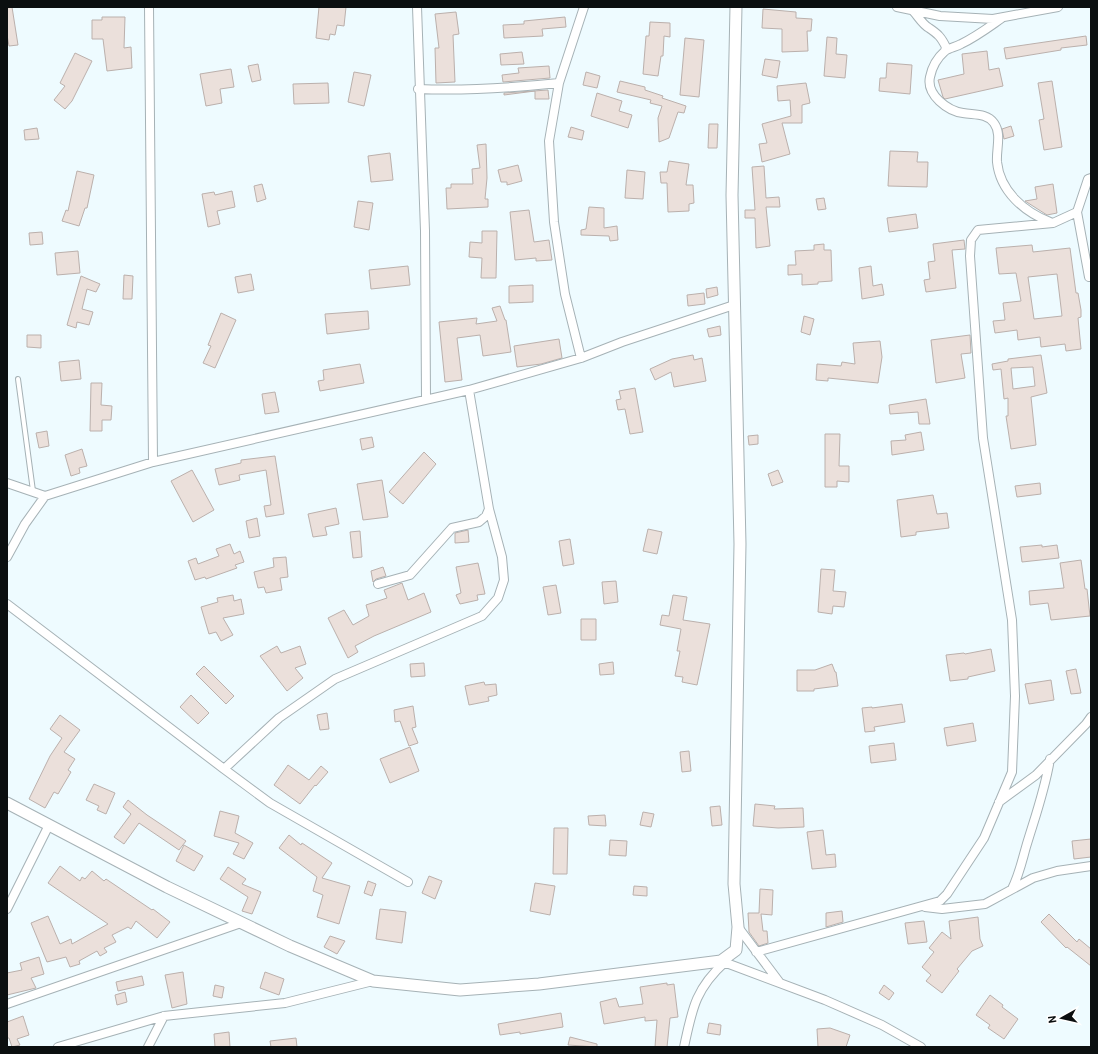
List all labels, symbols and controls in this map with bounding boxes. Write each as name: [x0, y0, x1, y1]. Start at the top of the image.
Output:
north arrow: [1042, 998, 1082, 1038]
text: N: [1045, 1015, 1059, 1024]

